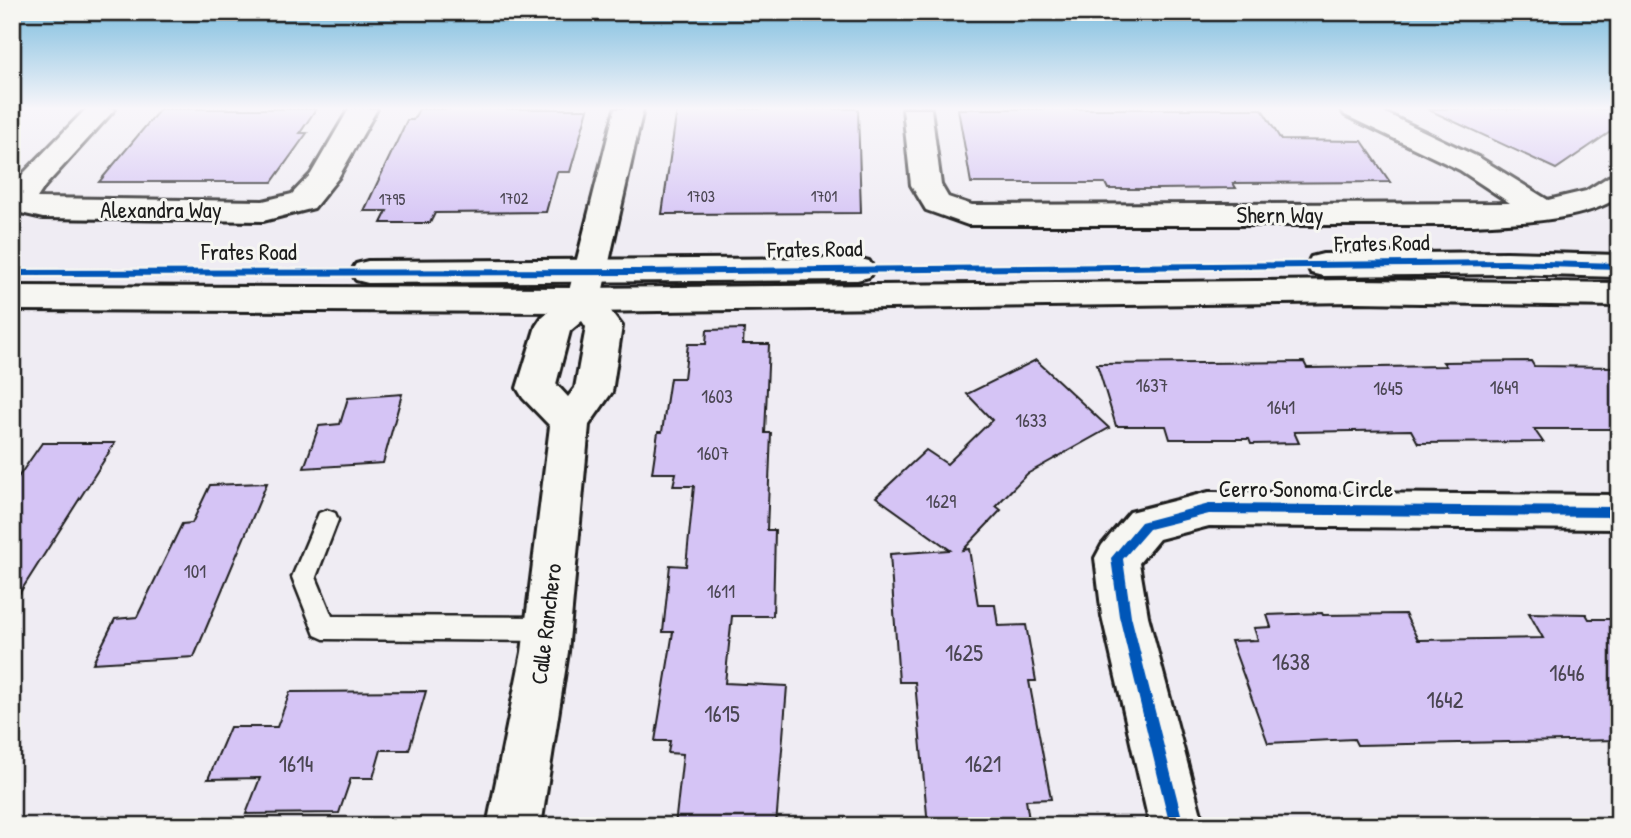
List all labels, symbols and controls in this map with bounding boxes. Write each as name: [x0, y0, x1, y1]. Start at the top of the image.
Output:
house number: 1703: [687, 185, 715, 207]
house number: 1701: [811, 185, 838, 207]
house number: 1702: [500, 187, 529, 209]
house number: 1795: [379, 188, 405, 210]
street label: Alexandra Way: [100, 194, 222, 225]
street label: Shern Way: [1237, 199, 1324, 230]
street label: Frates Road: [1333, 226, 1430, 259]
street label: Frates Road: [766, 232, 863, 265]
street label: Frates Road: [200, 236, 297, 267]
house number: 1637: [1136, 372, 1168, 398]
house number: 1649: [1490, 374, 1518, 400]
house number: 1645: [1373, 375, 1403, 401]
house number: 1603: [701, 383, 733, 409]
house number: 1641: [1267, 394, 1295, 420]
house number: 1633: [1015, 407, 1047, 433]
house number: 1607: [697, 440, 729, 466]
street label: Cerro Sonoma Circle: [1219, 473, 1393, 504]
house number: 1629: [926, 488, 956, 514]
house number: 101: [184, 558, 206, 584]
street label: Calle Ranchero: [523, 562, 568, 686]
house number: 1611: [707, 578, 735, 604]
house number: 1625: [945, 637, 983, 668]
house number: 1638: [1272, 646, 1310, 677]
house number: 1646: [1549, 657, 1585, 688]
house number: 1642: [1427, 684, 1464, 715]
house number: 1615: [704, 698, 740, 729]
house number: 1614: [279, 748, 313, 779]
house number: 1621: [965, 748, 1001, 779]

